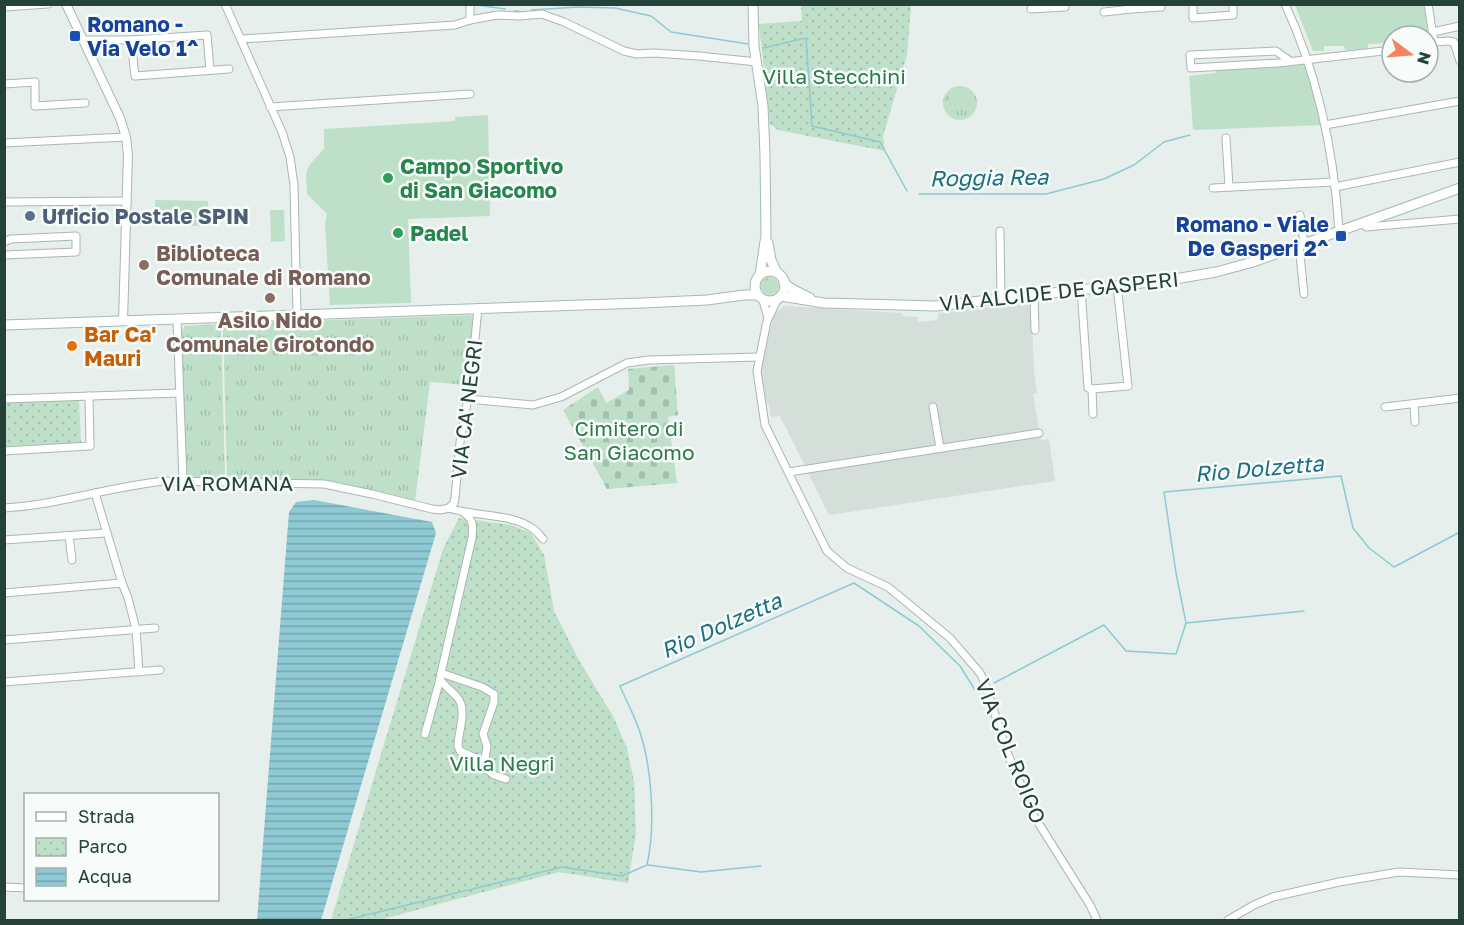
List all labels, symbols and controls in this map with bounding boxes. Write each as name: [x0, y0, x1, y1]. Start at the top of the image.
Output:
place label: Romano - Via Velo 1^: [87, 11, 199, 61]
north arrow: [1380, 24, 1440, 84]
marker: Romano - Via Velo 1^: [68, 29, 82, 43]
text: N: [1413, 50, 1436, 67]
park label: Villa Stecchini: [762, 63, 906, 89]
place label: Campo Sportivo di San Giacomo: [400, 153, 563, 203]
water label: Roggia Rea: [929, 162, 1050, 192]
marker: Campo Sportivo di San Giacomo: [381, 171, 395, 185]
place label: Ufficio Postale SPIN: [42, 203, 249, 229]
marker: Ufficio Postale SPIN: [23, 209, 37, 223]
place label: Romano - Viale De Gasperi 2^: [1176, 211, 1329, 261]
place label: Padel: [410, 220, 468, 246]
marker: Padel: [391, 226, 405, 240]
marker: Romano - Viale De Gasperi 2^: [1334, 229, 1348, 243]
place label: Biblioteca Comunale di Romano: [156, 240, 371, 290]
marker: Biblioteca Comunale di Romano: [137, 258, 151, 272]
street label: VIA ALCIDE DE GASPERI: [938, 265, 1180, 317]
marker: Asilo Nido Comunale Girotondo: [263, 291, 277, 305]
place label: Asilo Nido Comunale Girotondo: [166, 307, 374, 357]
place label: Bar Ca' Mauri: [84, 321, 156, 371]
street label: VIA CA' NEGRI: [445, 338, 487, 480]
marker: Bar Ca' Mauri: [65, 339, 79, 353]
park label: Cimitero di San Giacomo: [564, 415, 695, 465]
water label: Rio Dolzetta: [1193, 449, 1326, 487]
street label: VIA ROMANA: [161, 470, 293, 496]
water label: Rio Dolzetta: [656, 586, 787, 664]
street label: VIA COL ROIGO: [970, 675, 1052, 827]
park label: Villa Negri: [449, 750, 555, 776]
legend: [24, 793, 219, 901]
text: Strada: [78, 805, 135, 827]
text: Parco: [78, 835, 127, 857]
text: Acqua: [78, 865, 132, 887]

